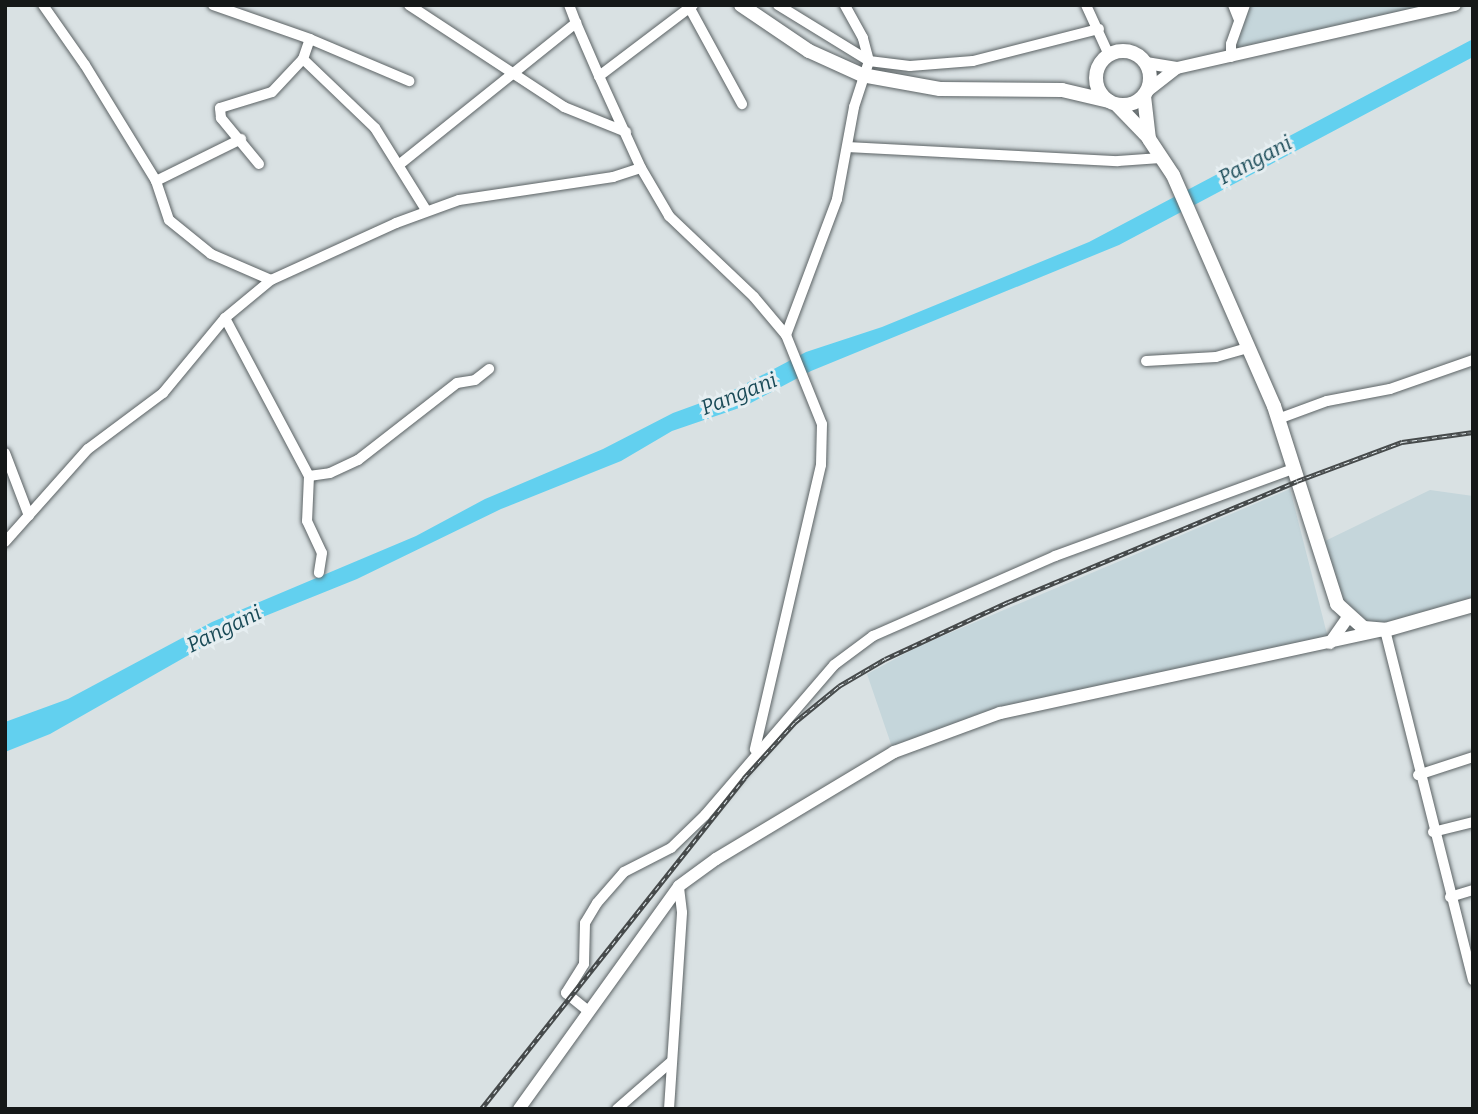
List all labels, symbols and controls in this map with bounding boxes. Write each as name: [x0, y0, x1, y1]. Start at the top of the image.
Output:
water label: Pangani: [1214, 130, 1296, 190]
water label: Pangani: [697, 367, 781, 421]
water label: Pangani: [183, 600, 265, 658]

